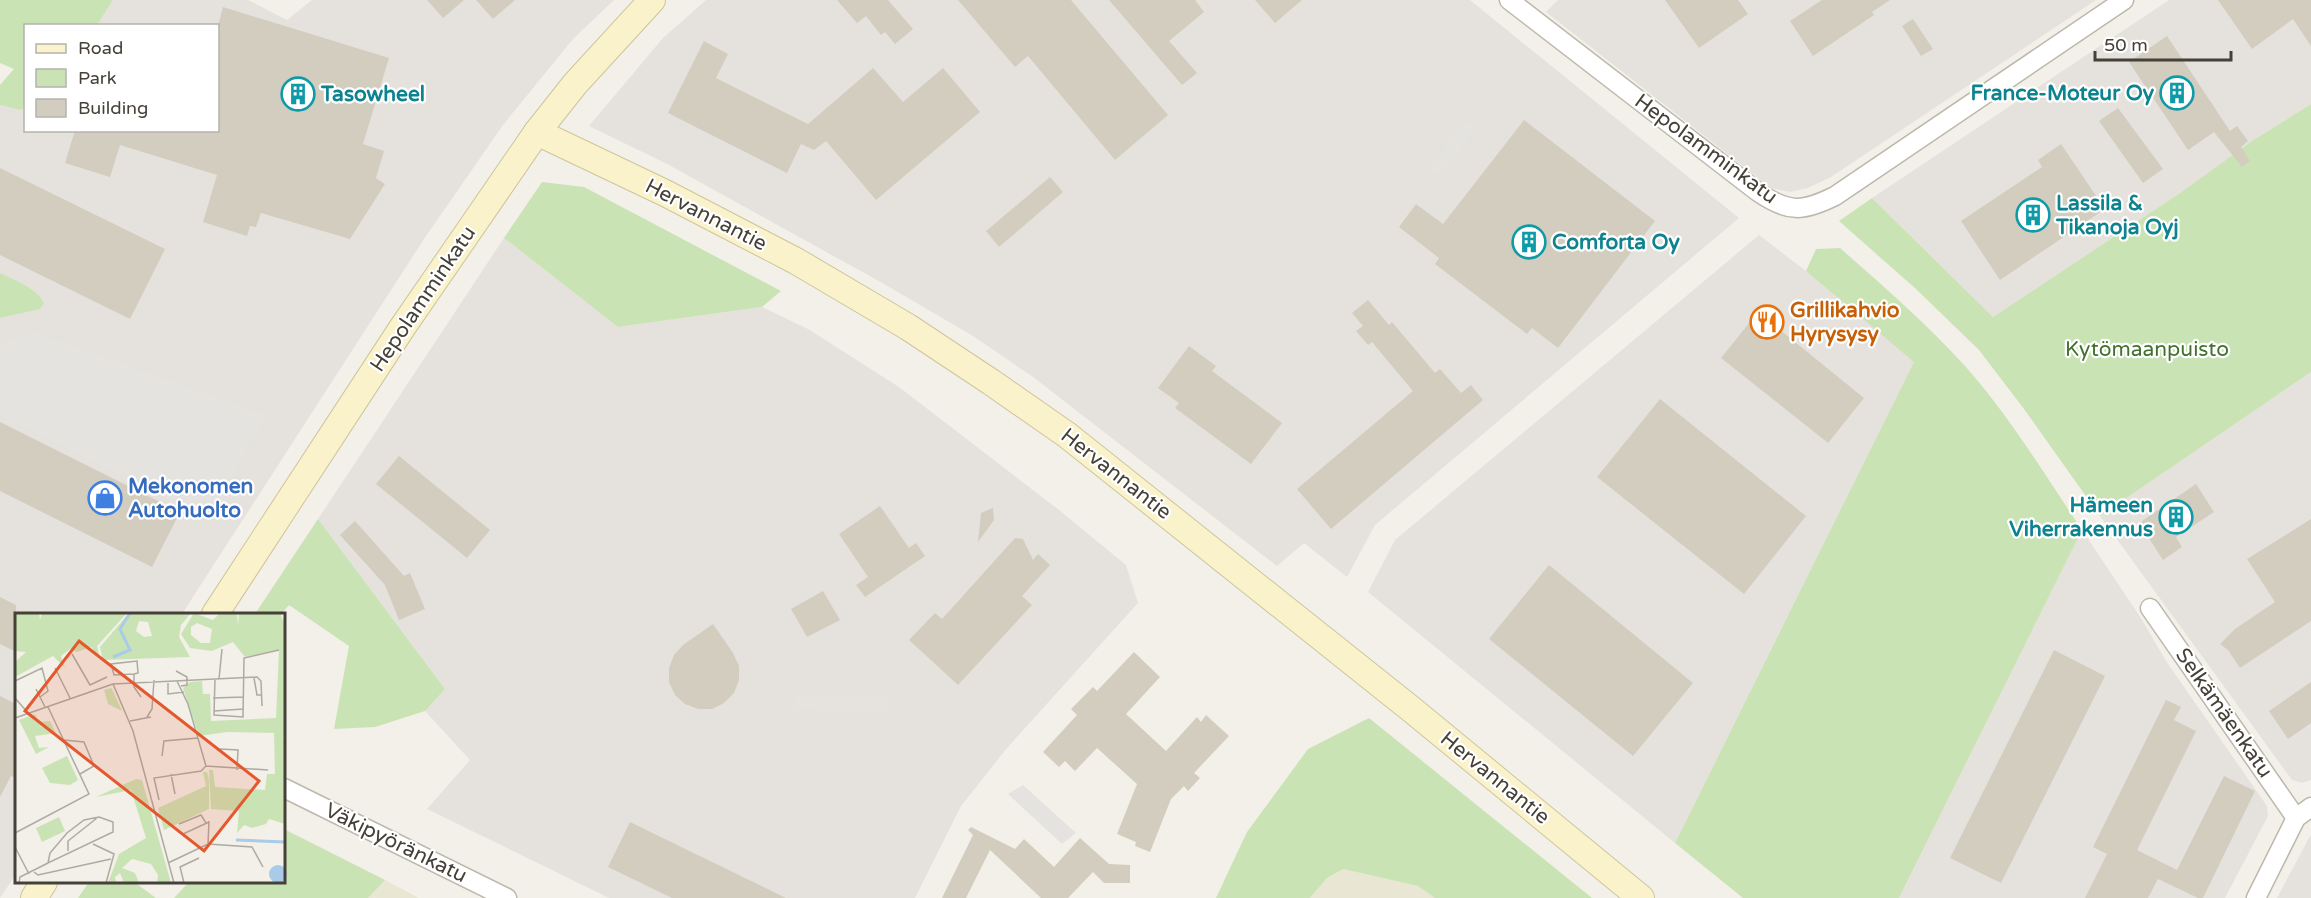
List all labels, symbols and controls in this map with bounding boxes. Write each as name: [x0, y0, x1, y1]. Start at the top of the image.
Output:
legend: [24, 24, 219, 132]
scale bar: [2095, 24, 2232, 62]
text: 50 m: [2104, 34, 2148, 56]
text: Road: [78, 37, 123, 59]
text: Park: [78, 67, 117, 89]
building icon: France-Moteur Oy: [2159, 75, 2195, 111]
building icon: Tasowheel: [280, 76, 316, 112]
place label: France-Moteur Oy: [1971, 81, 2155, 106]
place label: Tasowheel: [320, 82, 425, 107]
street label: Hepolamminkatu: [1630, 89, 1782, 209]
text: Building: [78, 97, 148, 119]
street label: Hervannantie: [641, 174, 771, 256]
place label: Lassila & Tikanoja Oyj: [2055, 191, 2179, 240]
building icon: Lassila & Tikanoja Oyj: [2015, 197, 2051, 233]
street label: Hepolamminkatu: [365, 221, 481, 377]
building icon: Comforta Oy: [1511, 224, 1547, 260]
place label: Comforta Oy: [1552, 230, 1681, 255]
place label: Grillikahvio Hyrysysy: [1790, 298, 1900, 347]
restaurant icon: Grillikahvio Hyrysysy: [1749, 304, 1785, 340]
park label: Kytömaanpuisto: [2065, 337, 2229, 362]
street label: Hervannantie: [1056, 423, 1176, 525]
place label: Mekonomen Autohuolto: [128, 474, 253, 523]
shop icon: Mekonomen Autohuolto: [87, 480, 123, 516]
place label: Hämeen Viherrakennus: [2009, 493, 2153, 542]
building icon: Hämeen Viherrakennus: [2158, 499, 2194, 535]
inset map: [15, 613, 285, 883]
street label: Selkämäenkatu: [2170, 643, 2278, 783]
street label: Hervannantie: [1435, 726, 1555, 830]
street label: Väkipyöränkatu: [321, 798, 471, 888]

